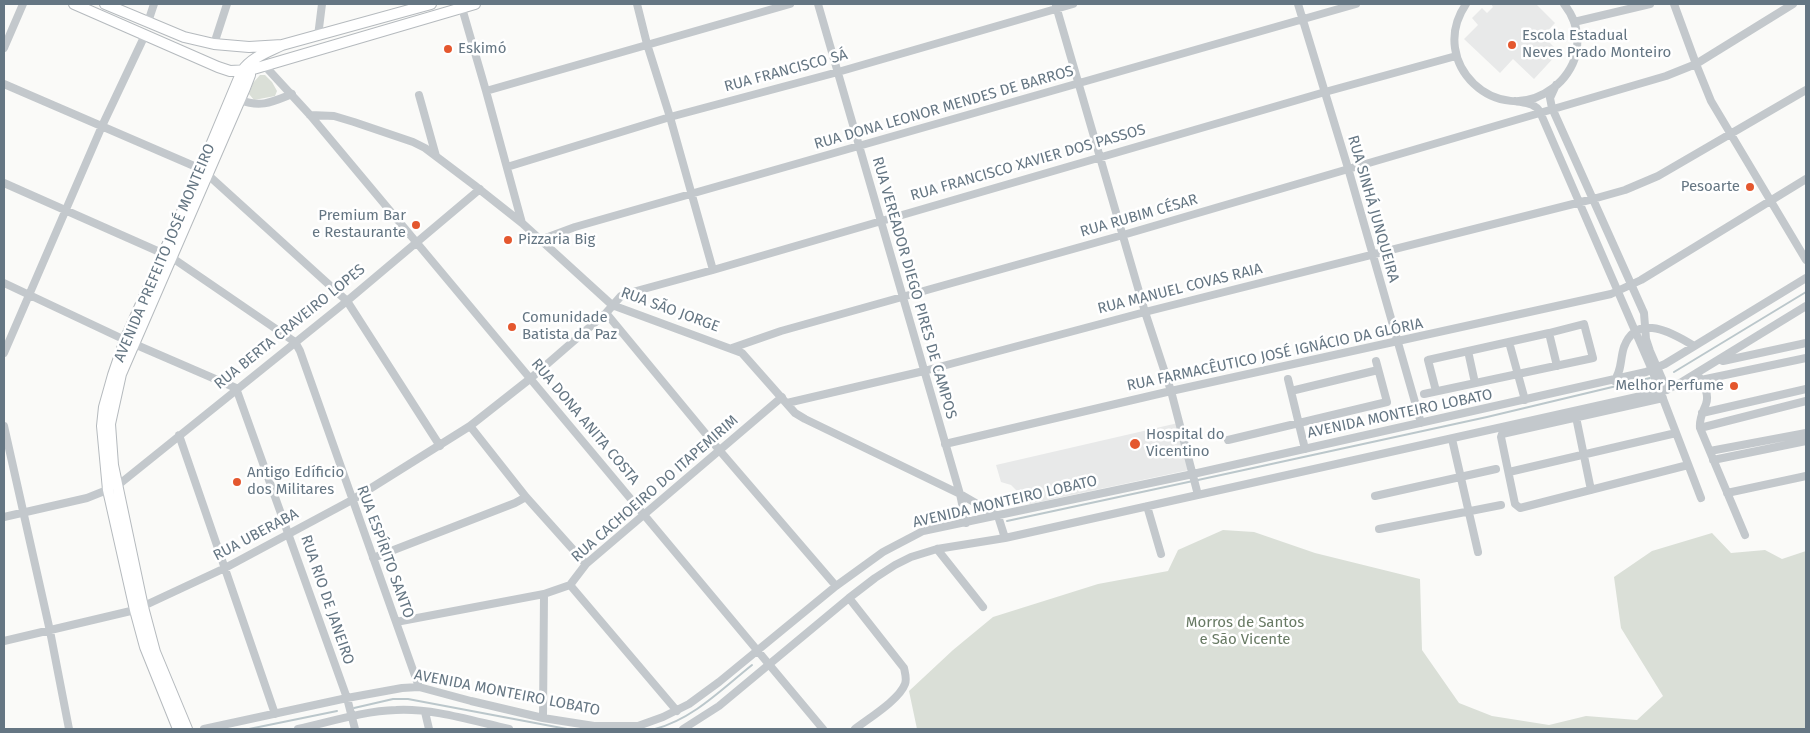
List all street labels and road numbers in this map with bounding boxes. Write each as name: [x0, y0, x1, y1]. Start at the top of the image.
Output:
street label: RUA FRANCISCO SÁ: [722, 46, 850, 96]
street label: RUA DONA LEONOR MENDES DE BARROS: [812, 62, 1076, 154]
street label: RUA FRANCISCO XAVIER DOS PASSOS: [908, 121, 1148, 205]
street label: RUA SINHÁ JUNQUEIRA: [1343, 133, 1403, 285]
street label: AVENIDA PREFEITO JOSÉ MONTEIRO: [111, 141, 219, 365]
street label: RUA VEREADOR DIEGO PIRES DE CAMPOS: [868, 155, 960, 421]
street label: RUA RUBIM CÉSAR: [1078, 191, 1200, 241]
street label: RUA MANUEL COVAS RAIA: [1096, 260, 1264, 318]
street label: RUA BERTA CRAVEIRO LOPES: [211, 261, 369, 393]
street label: RUA SÃO JORGE: [618, 284, 722, 336]
street label: RUA FARMACÊUTICO JOSÉ IGNÁCIO DA GLÓRIA: [1125, 315, 1425, 395]
street label: RUA DONA ANITA COSTA: [527, 355, 643, 489]
street label: AVENIDA MONTEIRO LOBATO: [1306, 386, 1494, 442]
street label: RUA CACHOEIRO DO ITAPEMIRIM: [568, 412, 742, 566]
street label: AVENIDA MONTEIRO LOBATO: [911, 472, 1099, 532]
street label: RUA ESPÍRITO SANTO: [353, 483, 417, 621]
street label: RUA UBERABA: [210, 505, 302, 565]
street label: RUA RIO DE JANEIRO: [296, 533, 358, 667]
street label: AVENIDA MONTEIRO LOBATO: [413, 666, 601, 720]

